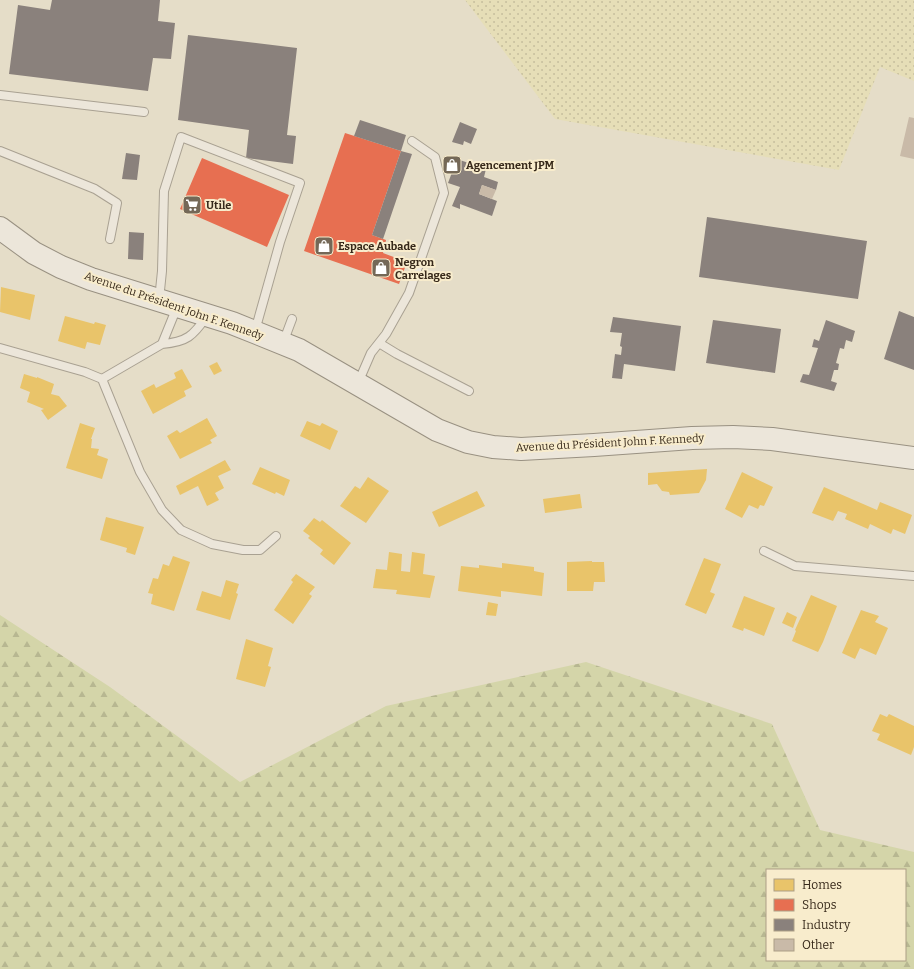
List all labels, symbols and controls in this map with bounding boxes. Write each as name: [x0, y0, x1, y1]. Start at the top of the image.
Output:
shop icon: Agencement JPM: [441, 154, 463, 176]
place label: Agencement JPM: [466, 159, 555, 172]
supermarket icon: Utile: [181, 194, 203, 216]
place label: Utile: [206, 199, 231, 212]
shop icon: Espace Aubade: [313, 235, 335, 257]
place label: Espace Aubade: [338, 240, 416, 253]
place label: Negron Carrelages: [395, 256, 452, 282]
shop icon: Negron Carrelages: [370, 257, 392, 279]
street label: Avenue du Président John F. Kennedy: [83, 269, 265, 343]
street label: Avenue du Président John F. Kennedy: [516, 432, 705, 454]
legend: [766, 869, 906, 961]
text: Homes: [802, 878, 842, 892]
text: Shops: [802, 898, 837, 912]
text: Industry: [802, 918, 851, 932]
text: Other: [802, 938, 835, 952]

